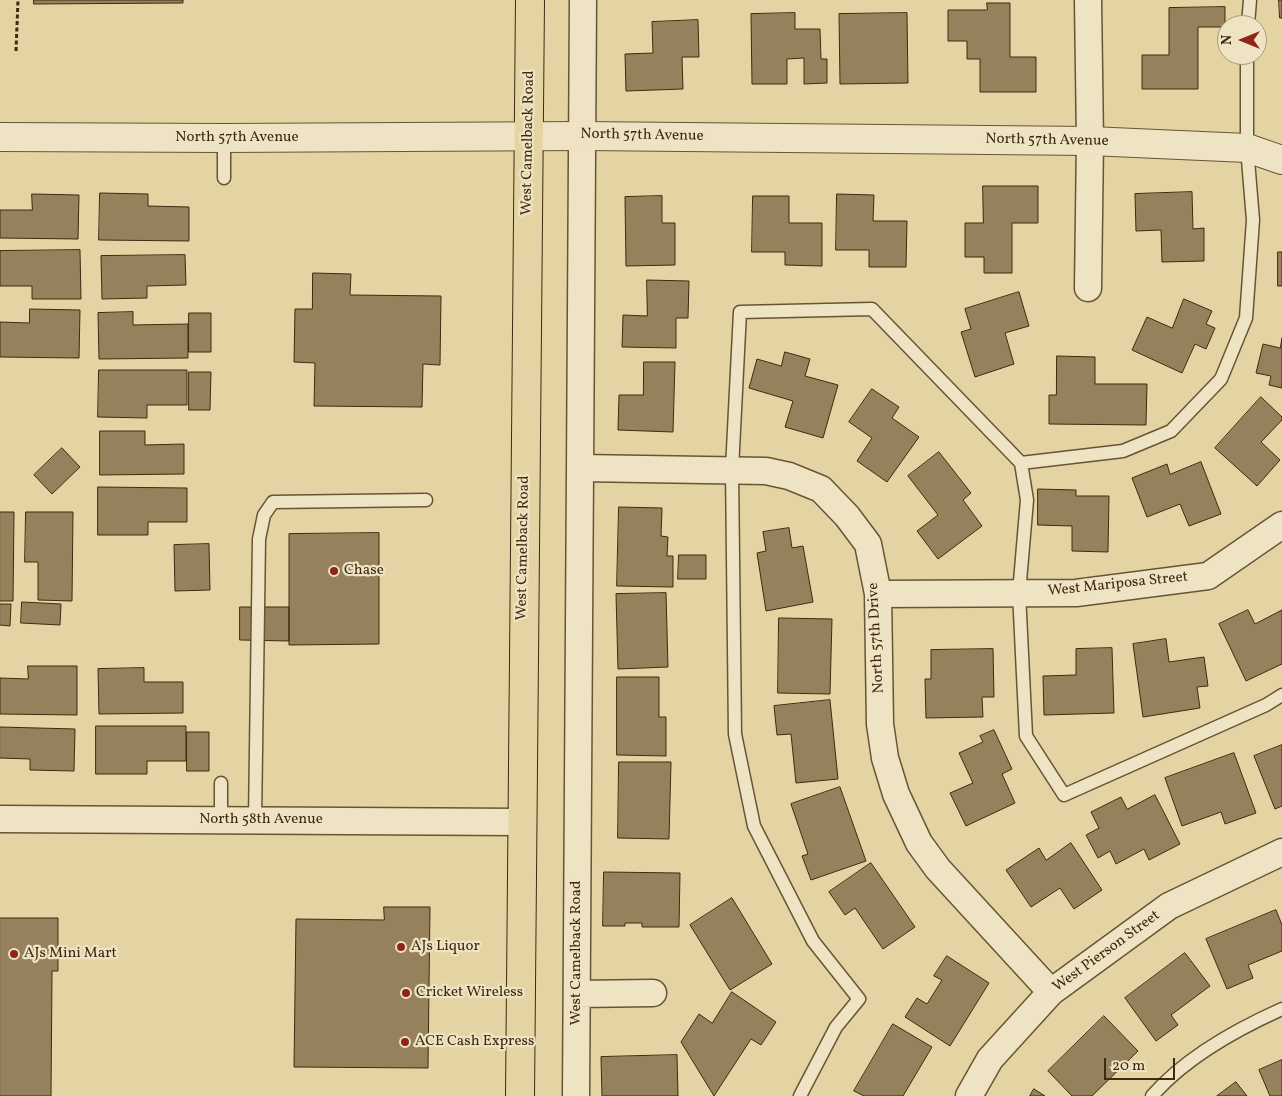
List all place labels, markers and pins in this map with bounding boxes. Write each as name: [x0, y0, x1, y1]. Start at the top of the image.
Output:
place label: Chase: [344, 562, 384, 580]
marker: Chase: [328, 565, 340, 577]
place label: AJs Liquor: [411, 938, 480, 956]
marker: AJs Liquor: [395, 941, 407, 953]
place label: AJs Mini Mart: [24, 945, 117, 963]
marker: AJs Mini Mart: [8, 948, 20, 960]
place label: Cricket Wireless: [416, 984, 523, 1002]
marker: Cricket Wireless: [400, 987, 412, 999]
place label: ACE Cash Express: [415, 1033, 534, 1051]
marker: ACE Cash Express: [399, 1036, 411, 1048]

